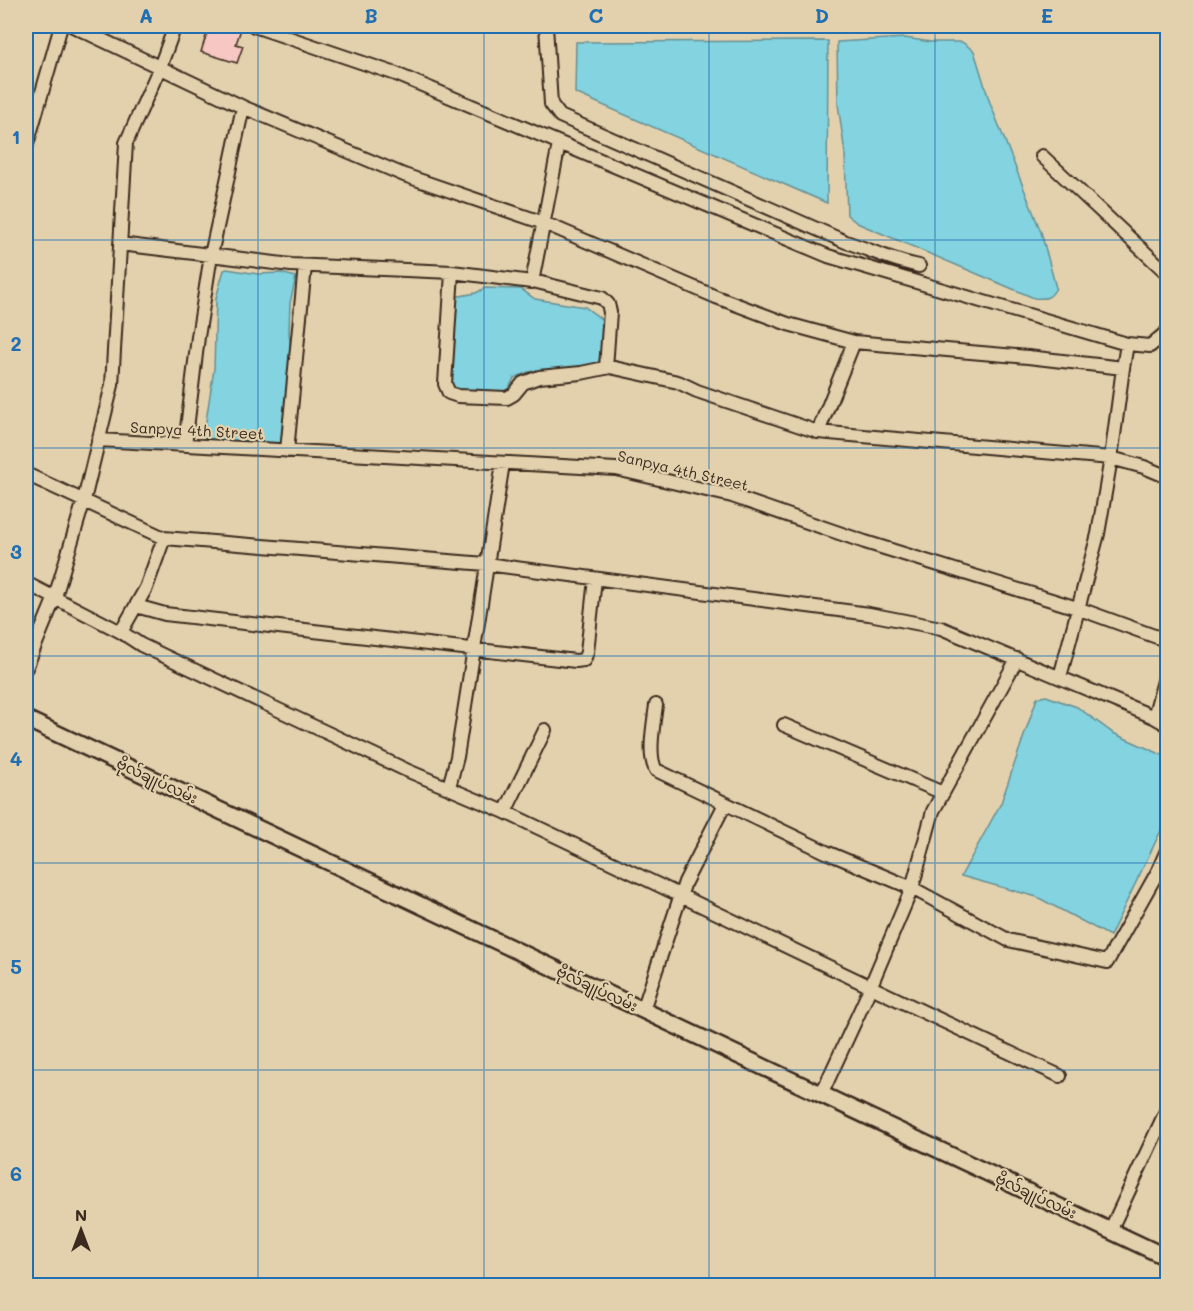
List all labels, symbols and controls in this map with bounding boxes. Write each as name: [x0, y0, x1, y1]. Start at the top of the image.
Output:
text: A: [139, 2, 153, 28]
text: B: [364, 2, 378, 28]
text: C: [589, 2, 604, 28]
text: D: [815, 2, 829, 28]
text: E: [1041, 2, 1053, 28]
text: 1: [12, 123, 20, 149]
text: 2: [10, 330, 22, 356]
street label: Sanpya 4th Street: [130, 417, 264, 443]
street label: Sanpya 4th Street: [616, 445, 751, 495]
text: 3: [10, 538, 22, 564]
text: 4: [10, 745, 23, 771]
street label: ဗိုလ်ချုပ်လမ်း: [112, 753, 201, 810]
text: 5: [10, 953, 22, 979]
street label: ဗိုလ်ချုပ်လမ်း: [552, 961, 641, 1018]
text: 6: [10, 1160, 22, 1186]
street label: ဗိုလ်ချုပ်လမ်း: [991, 1168, 1080, 1225]
north arrow: [51, 1200, 111, 1260]
text: N: [75, 1204, 87, 1225]

